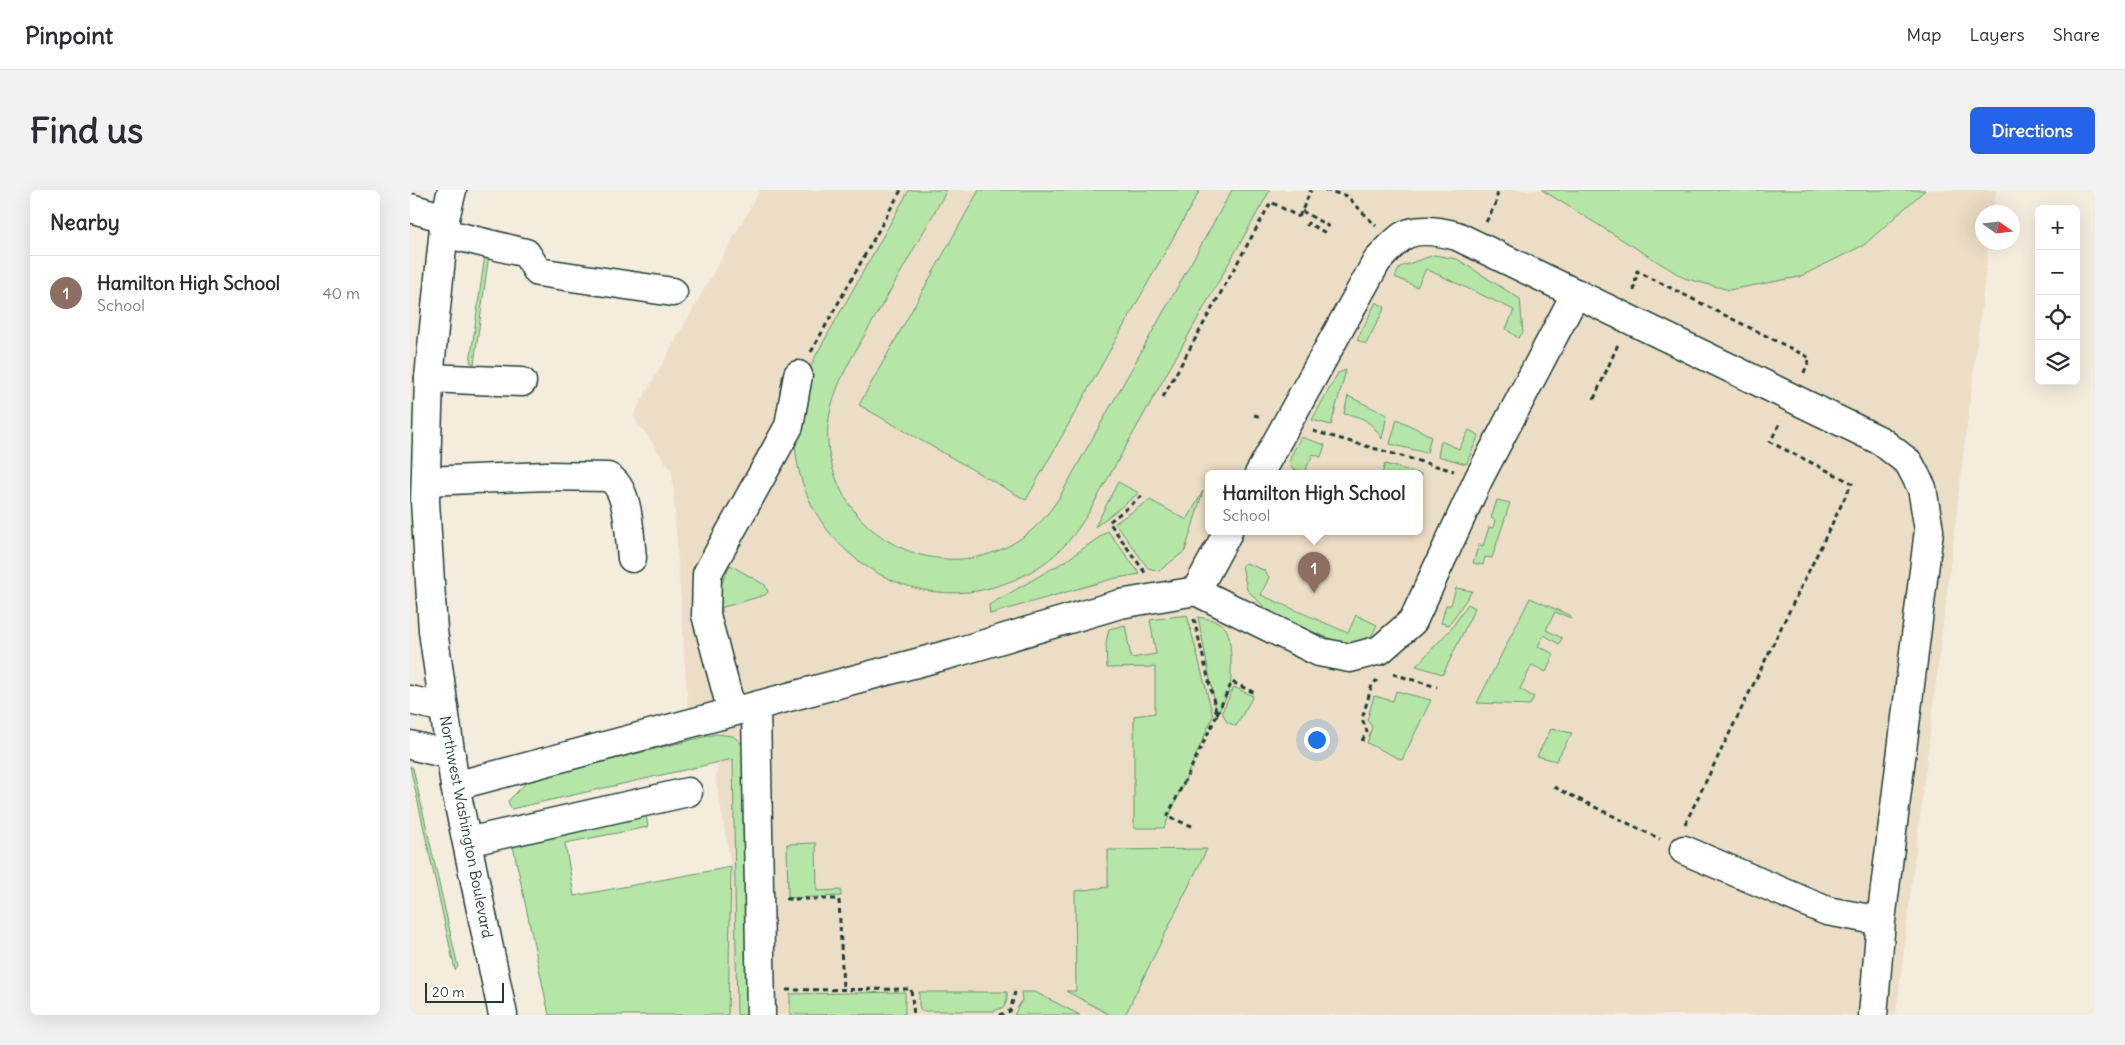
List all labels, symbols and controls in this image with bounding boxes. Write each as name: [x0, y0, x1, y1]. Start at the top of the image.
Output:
text: Pinpoint: [25, 20, 113, 50]
text: Map: [1906, 23, 1941, 46]
text: Layers: [1969, 23, 2025, 46]
text: Share: [2053, 23, 2100, 46]
button: Directions: [1970, 107, 2095, 154]
text: Find us: [30, 108, 143, 152]
north arrow: [1975, 205, 2020, 250]
map controls: [2035, 205, 2080, 385]
button: +: [2035, 205, 2080, 250]
text: Nearby: [50, 209, 120, 236]
button: −: [2035, 250, 2080, 295]
text: Hamilton High School: [97, 271, 280, 295]
text: 1: [63, 283, 69, 303]
text: 40 m: [322, 283, 360, 303]
text: School: [97, 295, 145, 315]
button: locate: [2035, 295, 2080, 340]
button: layers: [2035, 340, 2080, 385]
popup: [1205, 470, 1423, 535]
text: Hamilton High School: [1222, 481, 1406, 505]
text: School: [1222, 505, 1270, 525]
pin: 1: [1298, 552, 1330, 593]
street label: Northwest Washington Boulevard: [436, 714, 497, 940]
your location: [1304, 727, 1330, 753]
scale bar: [425, 980, 504, 1003]
text: 20 m: [432, 983, 465, 1001]

